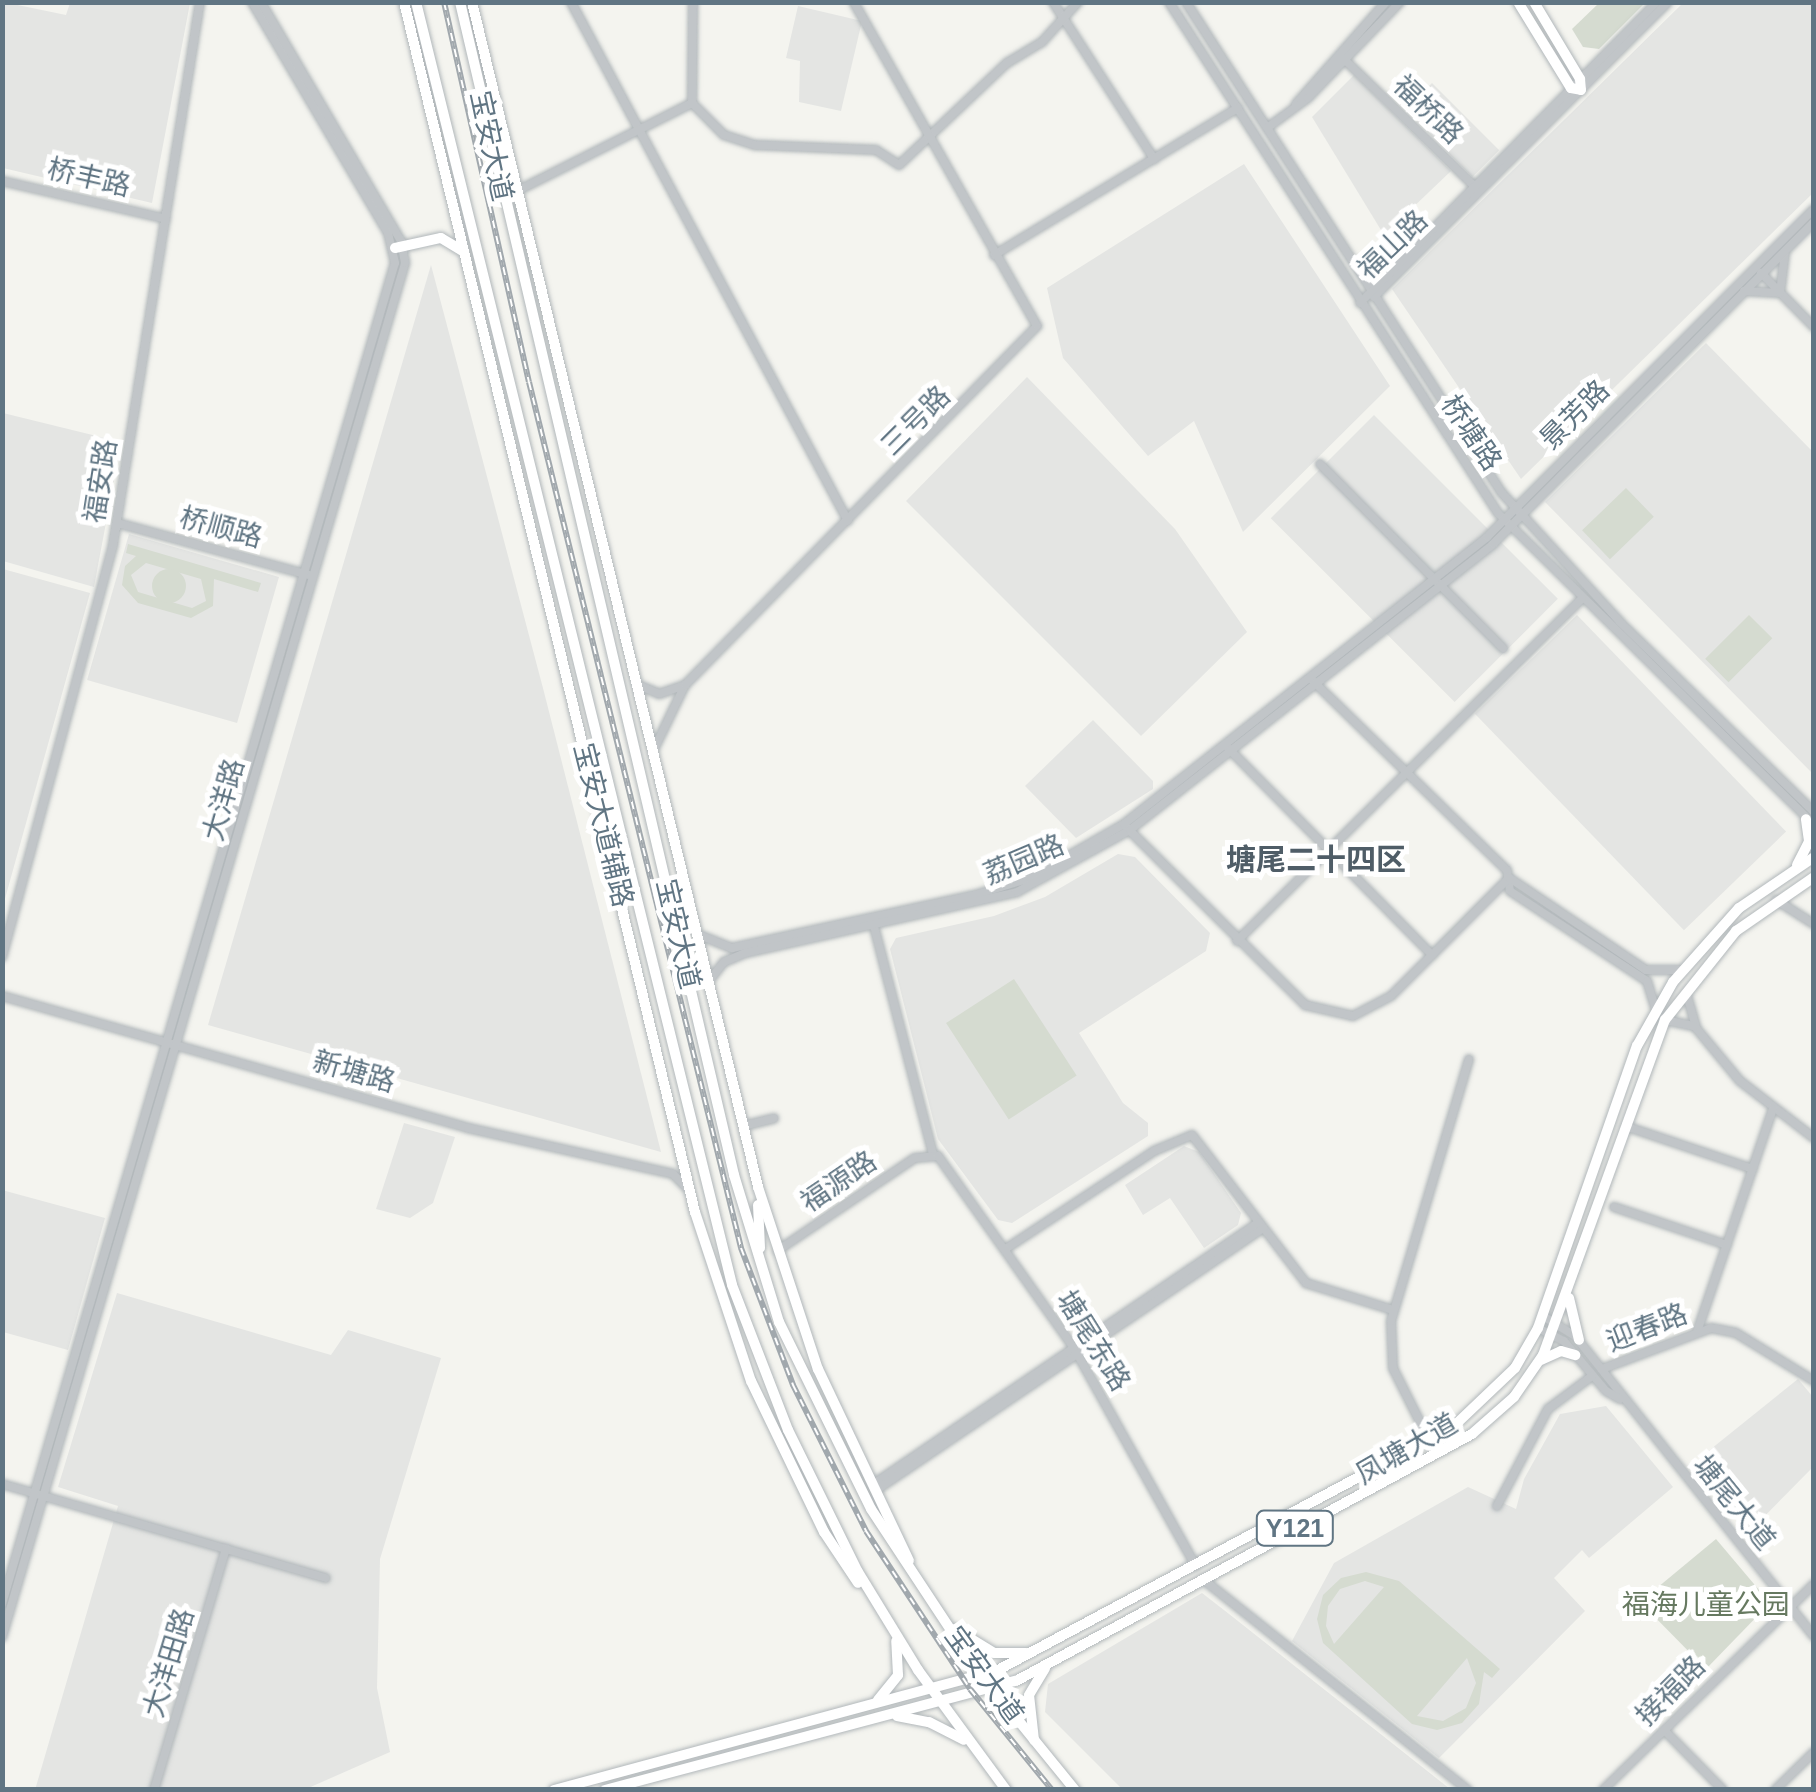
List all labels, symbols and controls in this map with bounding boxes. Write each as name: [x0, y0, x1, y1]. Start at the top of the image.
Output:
street label: 福桥路: [1386, 69, 1470, 151]
street label: 宝安大道: [463, 88, 519, 204]
street label: 桥丰路: [44, 152, 134, 204]
street label: 福山路: [1351, 204, 1435, 286]
street label: 景芳路: [1533, 373, 1617, 457]
street label: 三号路: [874, 379, 958, 463]
street label: 桥塘路: [1434, 389, 1508, 477]
street label: 福安路: [78, 437, 124, 525]
street label: 桥顺路: [176, 501, 266, 555]
street label: 宝安大道辅路: [566, 739, 640, 911]
street label: 大洋路: [196, 755, 252, 845]
street label: 荔园路: [979, 828, 1069, 892]
district label: 塘尾二十四区: [1226, 842, 1406, 878]
street label: 宝安大道: [649, 876, 707, 992]
street label: 新塘路: [309, 1044, 399, 1100]
street label: 福源路: [795, 1145, 883, 1219]
street label: 塘尾东路: [1049, 1285, 1137, 1397]
street label: 迎春路: [1602, 1297, 1692, 1359]
street label: 凤塘大道: [1350, 1406, 1464, 1492]
street label: 塘尾大道: [1686, 1449, 1782, 1557]
road number: Y121: [1255, 1508, 1335, 1548]
park label: 福海儿童公园: [1622, 1588, 1790, 1622]
street label: 大洋田路: [137, 1605, 201, 1721]
street label: 宝安大道: [937, 1620, 1031, 1730]
street label: 接福路: [1629, 1649, 1713, 1733]

